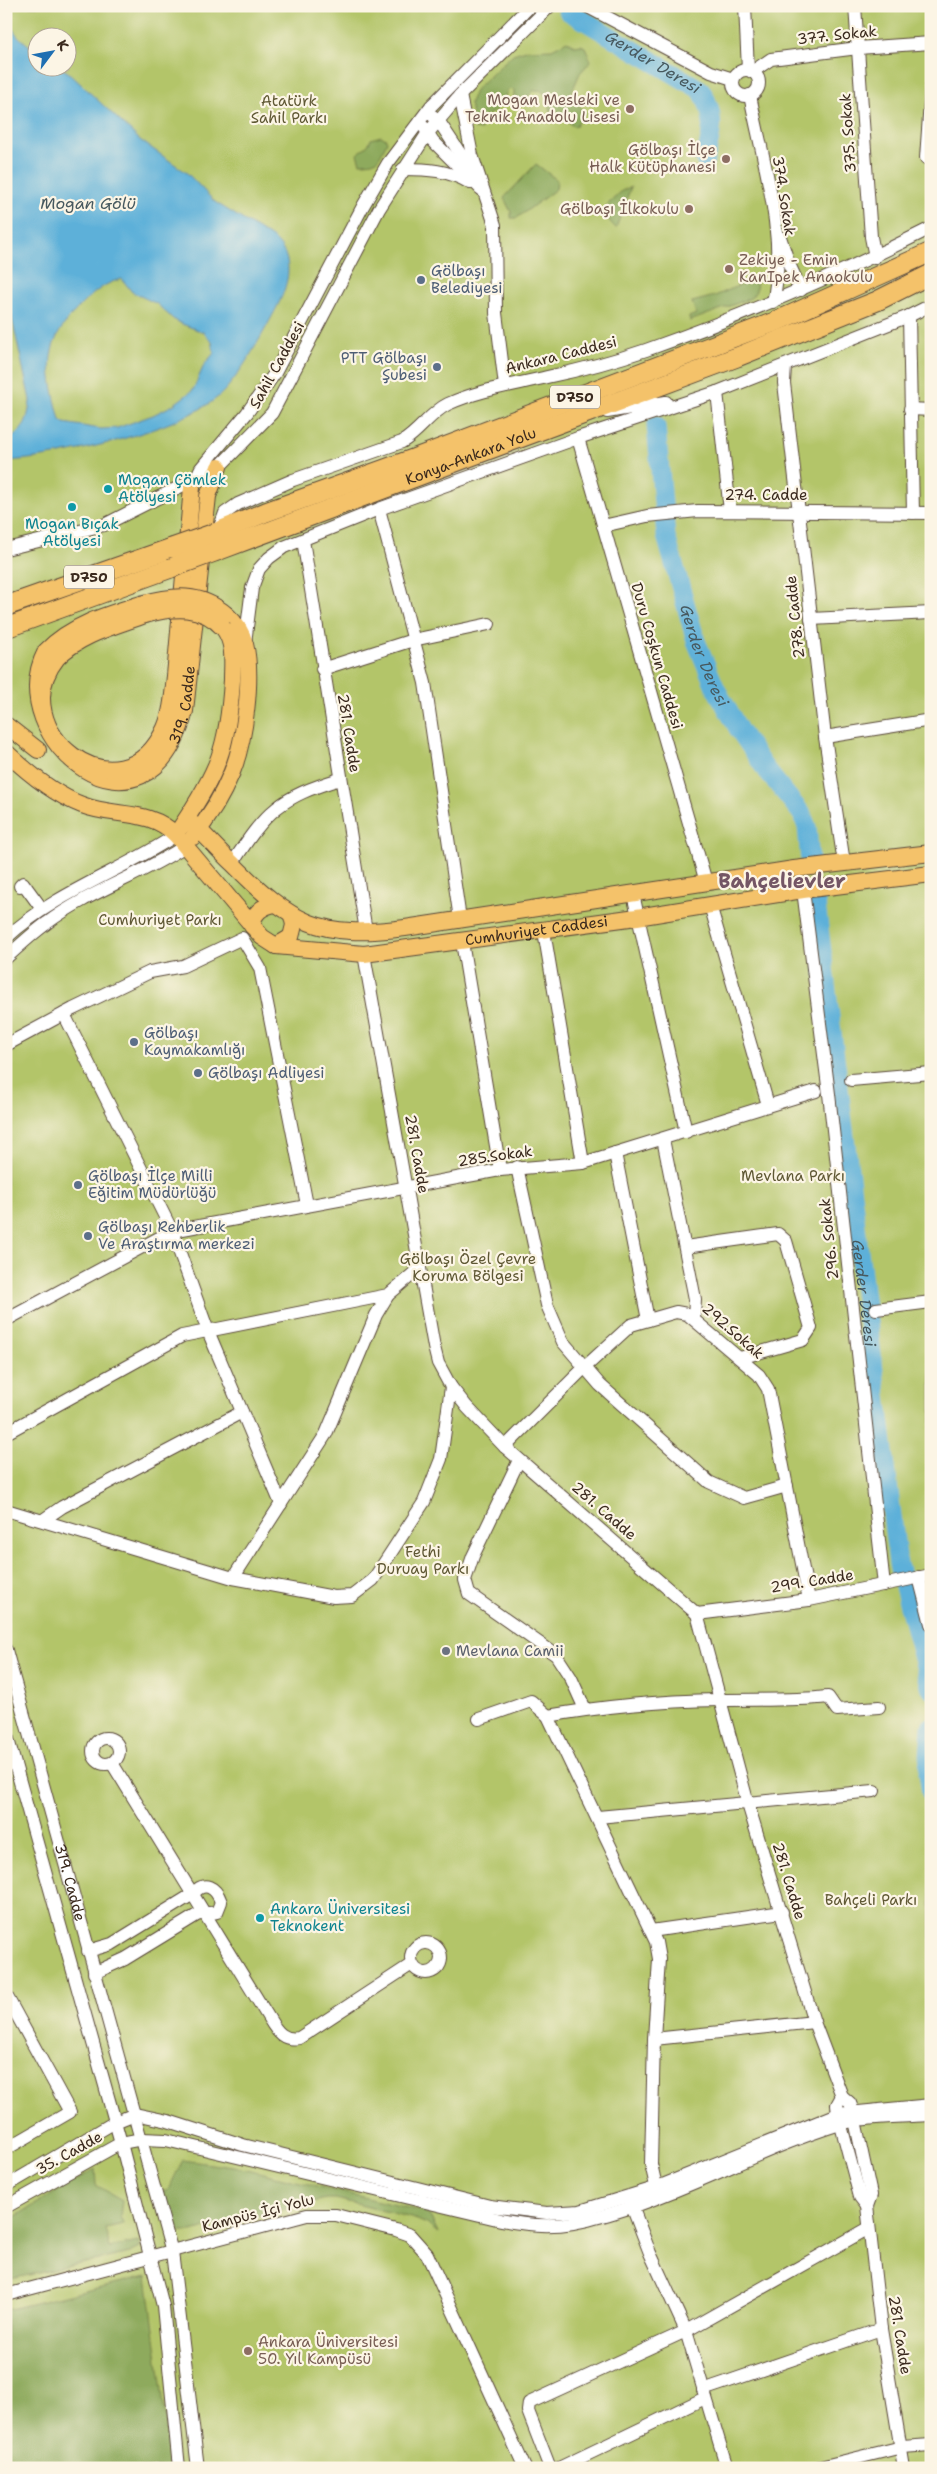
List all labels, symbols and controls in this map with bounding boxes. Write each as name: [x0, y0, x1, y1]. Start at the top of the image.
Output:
street label: 377. Sokak: [796, 21, 878, 49]
water label: Gerder Deresi: [601, 25, 705, 99]
north arrow: [28, 28, 78, 78]
text: K: [53, 36, 73, 54]
place label: Mogan Mesleki ve Teknik Anadolu Lisesi: [465, 90, 620, 127]
park label: Atatürk Sahil Parkı: [251, 91, 327, 128]
street label: 375. Sokak: [835, 92, 861, 174]
marker: Mogan Mesleki ve Teknik Anadolu Lisesi: [624, 103, 636, 115]
place label: Gölbaşı İlçe Halk Kütüphanesi: [589, 140, 716, 177]
marker: Gölbaşı İlçe Halk Kütüphanesi: [720, 153, 732, 165]
street label: 374. Sokak: [768, 155, 800, 237]
water label: Mogan Gölü: [40, 193, 137, 214]
place label: Gölbaşı İlkokulu: [560, 199, 679, 219]
marker: Gölbaşı İlkokulu: [683, 203, 695, 215]
place label: Zekiye - Emin KanIpek Anaokulu: [739, 250, 873, 287]
place label: Gölbaşı Belediyesi: [431, 261, 503, 298]
marker: Zekiye - Emin KanIpek Anaokulu: [723, 263, 735, 275]
marker: Gölbaşı Belediyesi: [415, 274, 427, 286]
street label: Sahil Caddesi: [245, 318, 309, 412]
street label: Ankara Caddesi: [503, 331, 619, 379]
place label: PTT Gölbaşı Şubesi: [341, 348, 427, 385]
marker: PTT Gölbaşı Şubesi: [431, 361, 443, 373]
road number: D750: [550, 386, 600, 408]
street label: Konya-Ankara Yolu: [403, 423, 539, 490]
place label: Mogan Çömlek Atölyesi: [118, 470, 226, 507]
marker: Mogan Çömlek Atölyesi: [102, 483, 114, 495]
street label: 274. Cadde: [724, 485, 808, 505]
marker: Mogan Bıçak Atölyesi: [66, 501, 78, 513]
place label: Mogan Bıçak Atölyesi: [25, 514, 119, 551]
road number: D750: [64, 566, 114, 588]
street label: 278. Cadde: [781, 574, 809, 660]
street label: Duru Coşkun Caddesi: [627, 580, 687, 732]
water label: Gerder Deresi: [675, 602, 734, 711]
street label: 319. Cadde: [164, 665, 200, 748]
street label: 281. Cadde: [333, 692, 365, 774]
district label: Bahçelievler: [718, 868, 846, 894]
park label: Cumhuriyet Parkı: [98, 910, 222, 930]
street label: Cumhuriyet Caddesi: [464, 911, 609, 950]
place label: Gölbaşı Kaymakamlığı: [144, 1023, 245, 1060]
marker: Gölbaşı Kaymakamlığı: [128, 1036, 140, 1048]
place label: Gölbaşı Adliyesi: [208, 1063, 325, 1083]
marker: Gölbaşı Adliyesi: [192, 1067, 204, 1079]
street label: 281. Cadde: [400, 1113, 434, 1195]
street label: 285.Sokak: [456, 1141, 534, 1171]
place label: Gölbaşı İlçe Milli Eğitim Müdürlüğü: [88, 1166, 217, 1203]
park label: Mevlana Parkı: [741, 1166, 845, 1186]
marker: Gölbaşı İlçe Milli Eğitim Müdürlüğü: [72, 1179, 84, 1191]
street label: 296. Sokak: [815, 1197, 843, 1281]
place label: Gölbaşı Rehberlik Ve Araştırma merkezi: [98, 1217, 255, 1254]
marker: Gölbaşı Rehberlik Ve Araştırma merkezi: [82, 1230, 94, 1242]
water label: Gerder Deresi: [847, 1238, 881, 1348]
park label: Gölbaşı Özel Çevre Koruma Bölgesi: [400, 1249, 536, 1286]
street label: 292.Sokak: [698, 1299, 768, 1363]
street label: 281. Cadde: [567, 1477, 641, 1545]
park label: Fethi Duruay Parkı: [377, 1542, 469, 1579]
street label: 299. Cadde: [769, 1565, 855, 1597]
place label: Mevlana Camii: [456, 1641, 564, 1661]
marker: Mevlana Camii: [440, 1645, 452, 1657]
street label: 281. Cadde: [768, 1840, 810, 1922]
street label: 319. Cadde: [50, 1841, 90, 1923]
park label: Bahçeli Parkı: [825, 1890, 917, 1910]
place label: Ankara Üniversitesi Teknokent: [270, 1899, 410, 1936]
marker: Ankara Üniversitesi Teknokent: [254, 1912, 266, 1924]
street label: 35. Cadde: [32, 2127, 106, 2179]
street label: Kampüs İçi Yolu: [200, 2189, 316, 2237]
street label: 281. Cadde: [884, 2294, 916, 2376]
place label: Ankara Üniversitesi 50. Yıl Kampüsü: [258, 2332, 398, 2369]
marker: Ankara Üniversitesi 50. Yıl Kampüsü: [242, 2345, 254, 2357]

